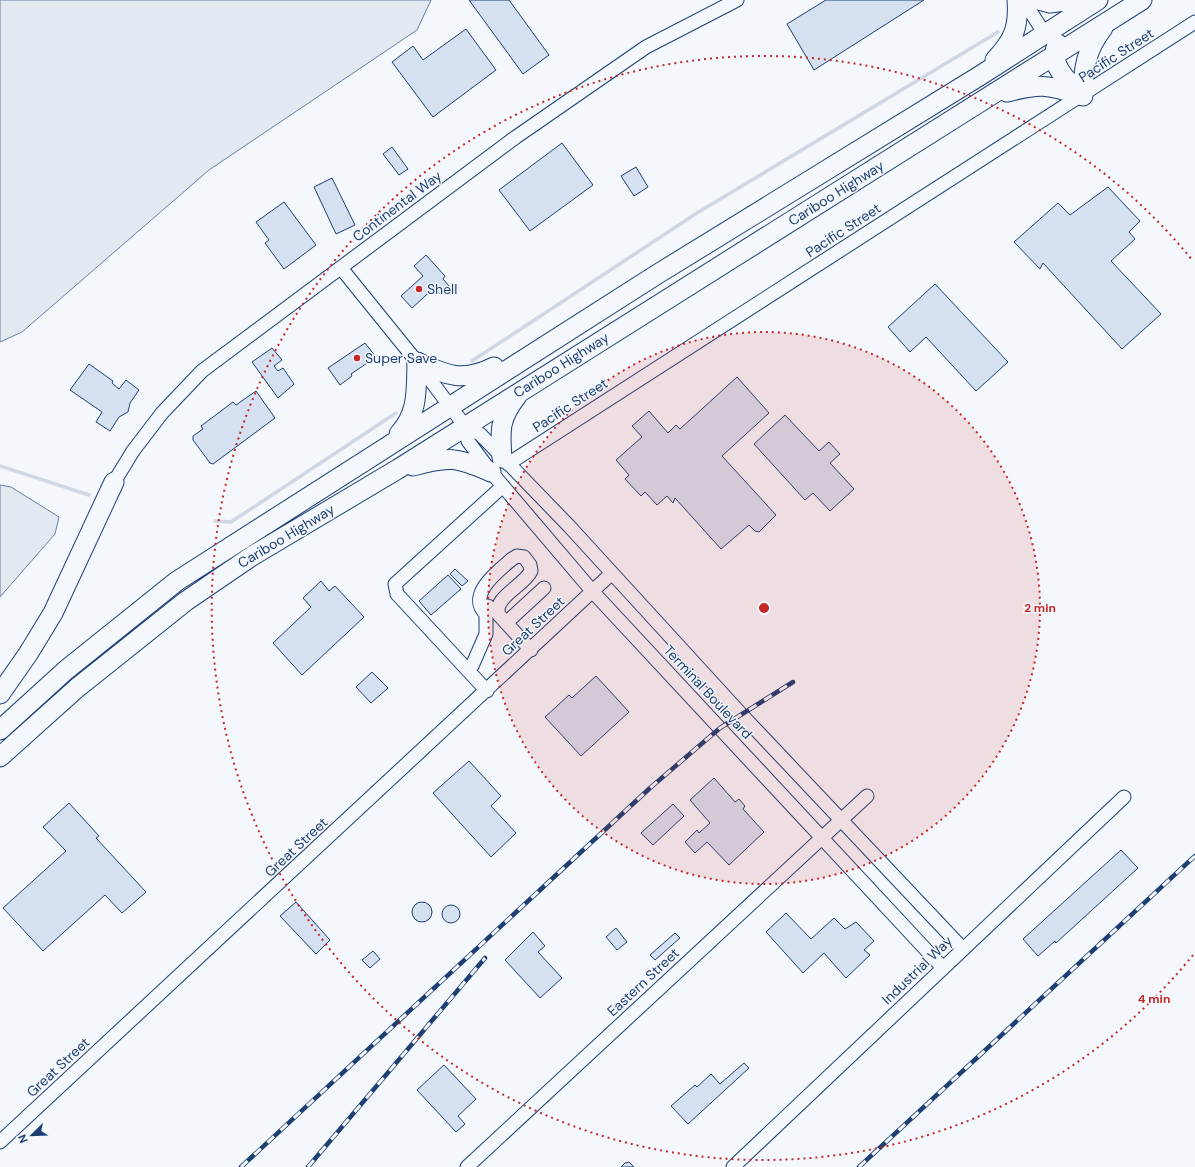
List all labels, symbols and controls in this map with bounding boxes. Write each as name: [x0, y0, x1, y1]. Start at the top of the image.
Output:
street label: Pacific Street: [1075, 24, 1157, 86]
street label: Cariboo Highway: [785, 156, 887, 230]
street label: Continental Way: [349, 166, 445, 245]
street label: Pacific Street: [802, 199, 884, 261]
place label: Shell: [427, 280, 457, 298]
marker: Shell: [414, 284, 424, 294]
street label: Cariboo Highway: [510, 328, 612, 402]
place label: Super Save: [365, 349, 437, 367]
marker: Super Save: [352, 353, 362, 363]
street label: Pacific Street: [529, 374, 611, 436]
street label: Cariboo Highway: [234, 500, 338, 572]
street label: Great Street: [498, 592, 568, 660]
text: 2 min: [1024, 600, 1056, 616]
centre of rings: [757, 601, 771, 615]
street label: Terminal Boulevard: [660, 641, 756, 743]
street label: Great Street: [261, 813, 331, 881]
street label: Industrial Way: [878, 932, 956, 1008]
street label: Eastern Street: [603, 944, 683, 1020]
text: 4 min: [1138, 991, 1170, 1007]
street label: Great Street: [23, 1033, 93, 1101]
north arrow: [12, 1115, 52, 1155]
text: N: [15, 1132, 31, 1145]

